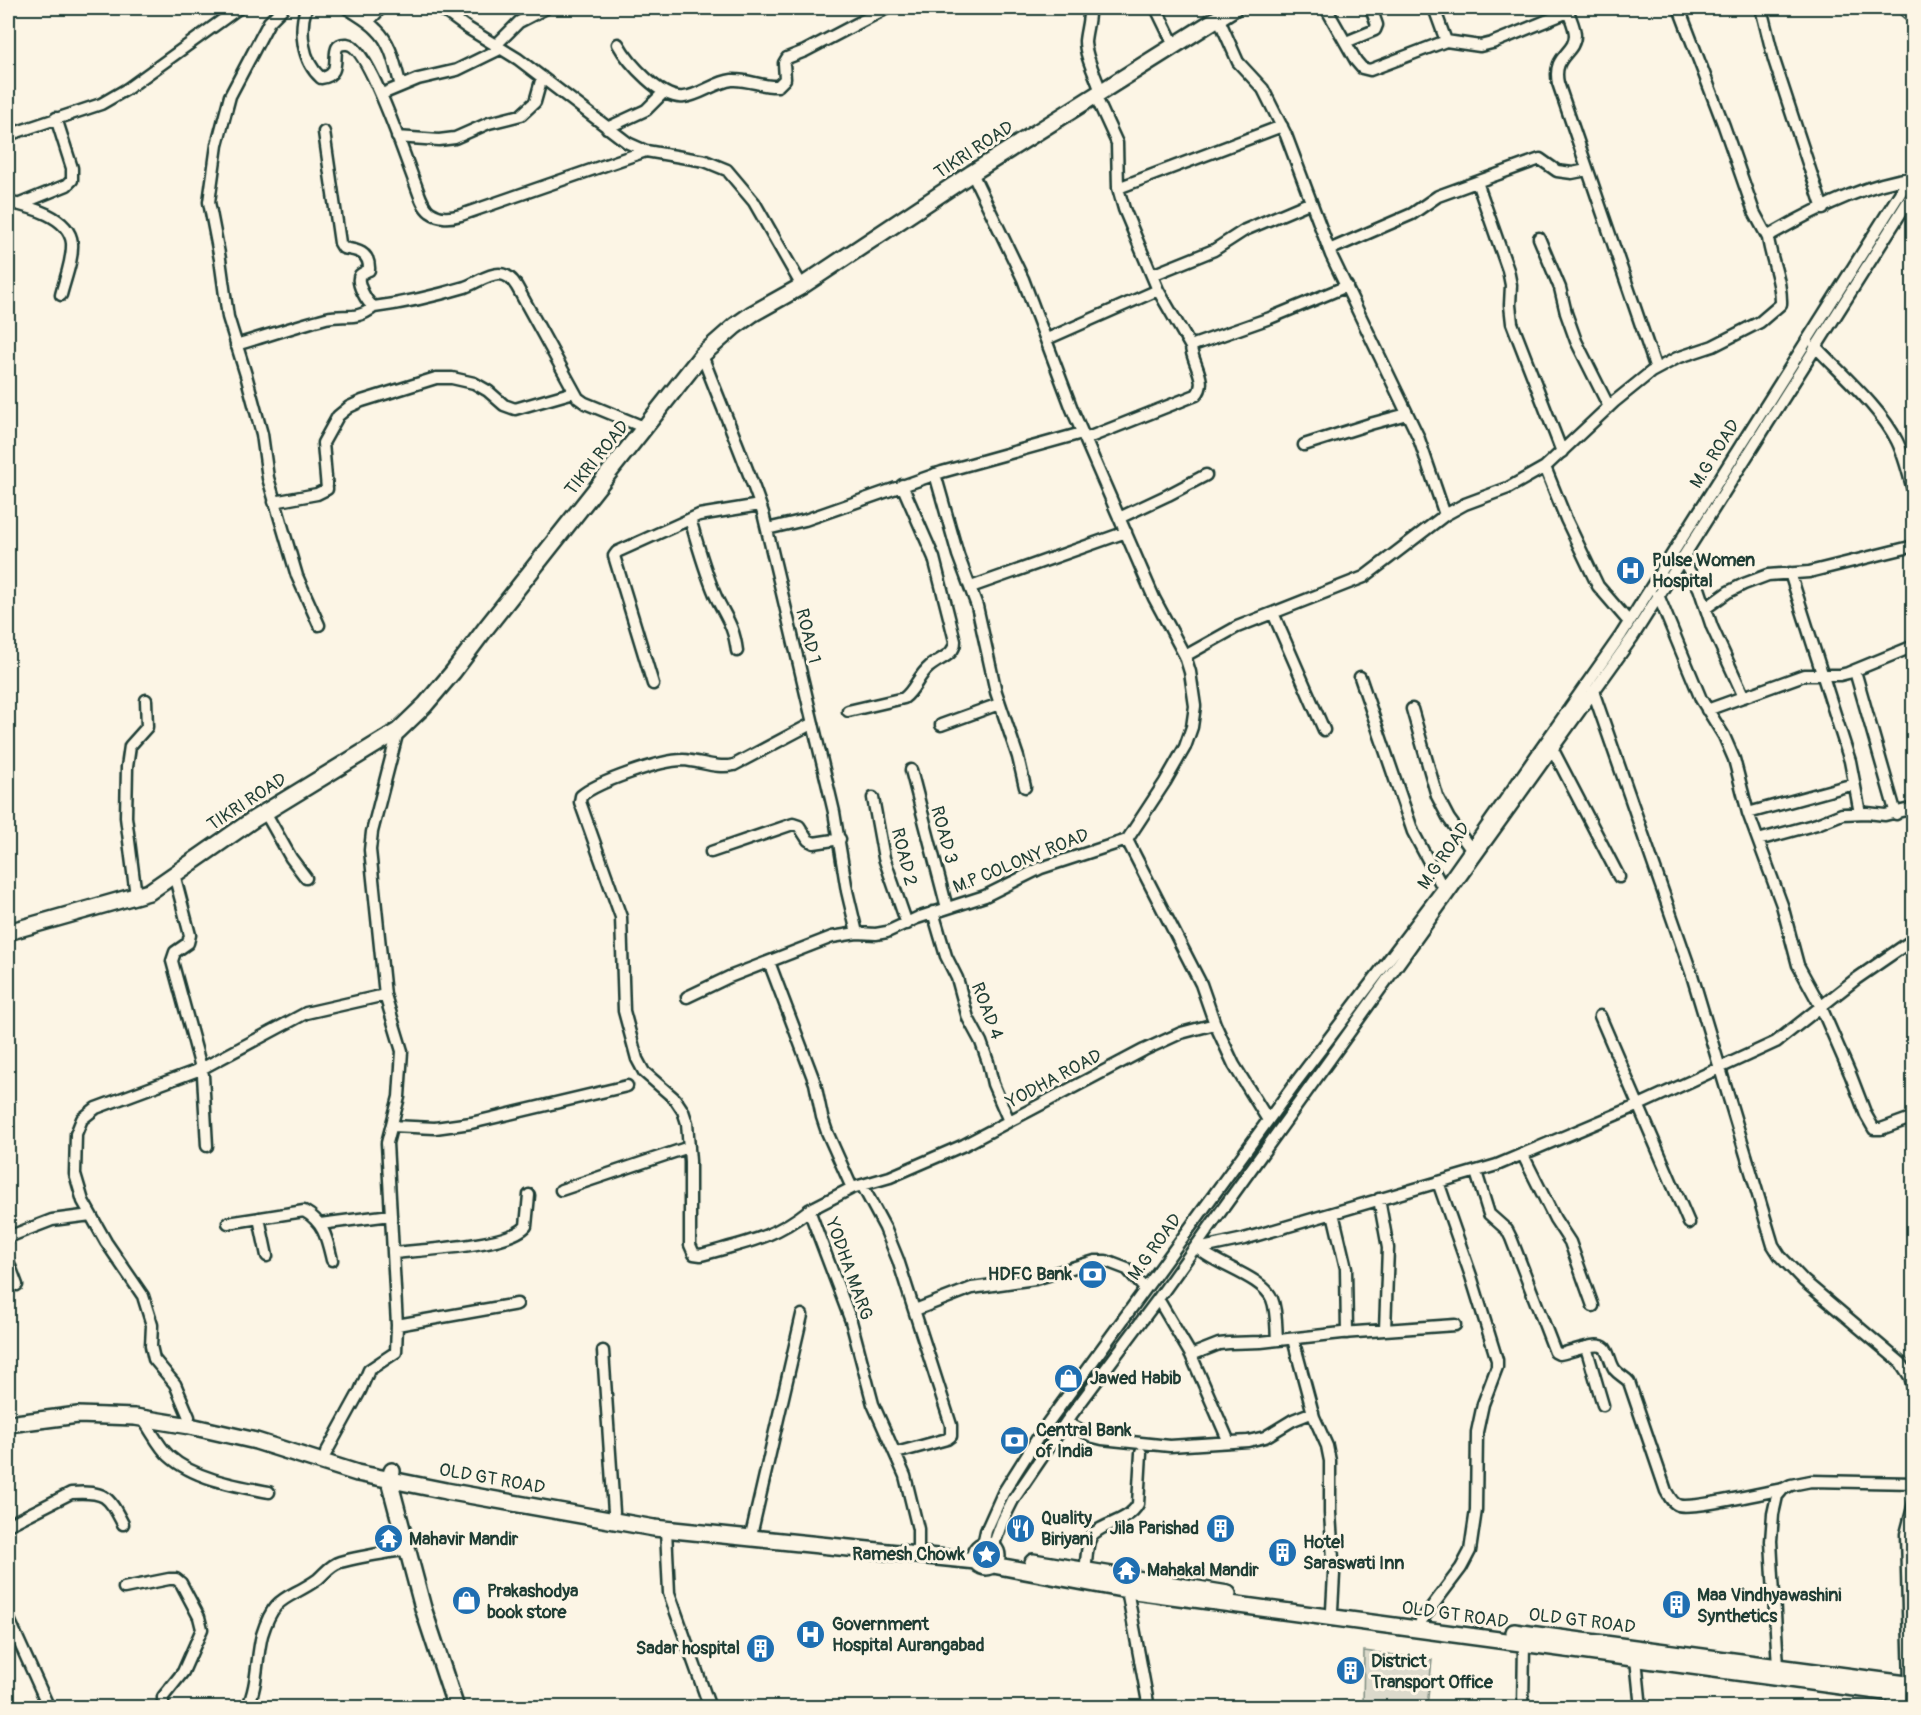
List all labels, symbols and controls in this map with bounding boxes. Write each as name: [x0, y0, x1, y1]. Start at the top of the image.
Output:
street label: TIKRI ROAD: [930, 116, 1018, 184]
street label: M.G ROAD: [1685, 415, 1745, 493]
street label: TIKRI ROAD: [560, 416, 634, 500]
place label: Pulse Women Hospital: [1652, 549, 1755, 593]
hospital icon: Pulse Women Hospital: [1615, 554, 1647, 586]
street label: ROAD 1: [790, 606, 826, 666]
street label: TIKRI ROAD: [203, 768, 291, 836]
street label: ROAD 3: [925, 804, 963, 866]
street label: M.G ROAD: [1412, 818, 1476, 894]
street label: M.P COLONY ROAD: [950, 823, 1092, 899]
street label: ROAD 2: [886, 826, 922, 888]
street label: ROAD 4: [966, 979, 1009, 1043]
street label: YODHA ROAD: [1001, 1044, 1106, 1114]
street label: M.G ROAD: [1123, 1209, 1187, 1285]
street label: YODHA MARG: [820, 1214, 878, 1323]
bank icon: HDFC Bank: [1077, 1258, 1109, 1290]
place label: HDFC Bank: [988, 1263, 1072, 1286]
shop icon: Jawed Habib: [1053, 1362, 1085, 1394]
place label: Jawed Habib: [1090, 1367, 1182, 1390]
place label: Central Bank of India: [1035, 1419, 1132, 1463]
bank icon: Central Bank of India: [999, 1424, 1031, 1456]
street label: OLD GT ROAD: [437, 1458, 547, 1500]
place label: Quality Biriyani: [1041, 1507, 1093, 1551]
restaurant icon: Quality Biriyani: [1004, 1512, 1036, 1544]
building icon: Jila Parishad: [1204, 1512, 1236, 1544]
place label: Jila Parishad: [1110, 1517, 1199, 1540]
temple icon: Mahavir Mandir: [372, 1523, 404, 1555]
place label: Mahavir Mandir: [409, 1528, 519, 1551]
place label: Hotel Saraswati Inn: [1303, 1531, 1405, 1575]
building icon: Hotel Saraswati Inn: [1266, 1536, 1298, 1568]
place icon: Ramesh Chowk: [970, 1538, 1002, 1570]
place label: Ramesh Chowk: [852, 1543, 965, 1566]
temple icon: Mahakal Mandir: [1110, 1554, 1142, 1586]
place label: Mahakal Mandir: [1147, 1559, 1259, 1582]
place label: Prakashodya book store: [487, 1580, 579, 1624]
place label: Maa Vindhyawashini Synthetics: [1697, 1584, 1842, 1628]
shop icon: Prakashodya book store: [450, 1585, 482, 1617]
building icon: Maa Vindhyawashini Synthetics: [1660, 1589, 1692, 1621]
street label: OLD GT ROAD: [1400, 1596, 1510, 1634]
street label: OLD GT ROAD: [1527, 1603, 1637, 1639]
place label: Government Hospital Aurangabad: [832, 1613, 985, 1657]
hospital icon: Government Hospital Aurangabad: [795, 1618, 827, 1650]
building icon: Sadar hospital: [745, 1632, 777, 1664]
place label: Sadar hospital: [636, 1637, 740, 1660]
place label: District Transport Office: [1370, 1650, 1494, 1694]
building icon: District Transport Office: [1334, 1655, 1366, 1687]

